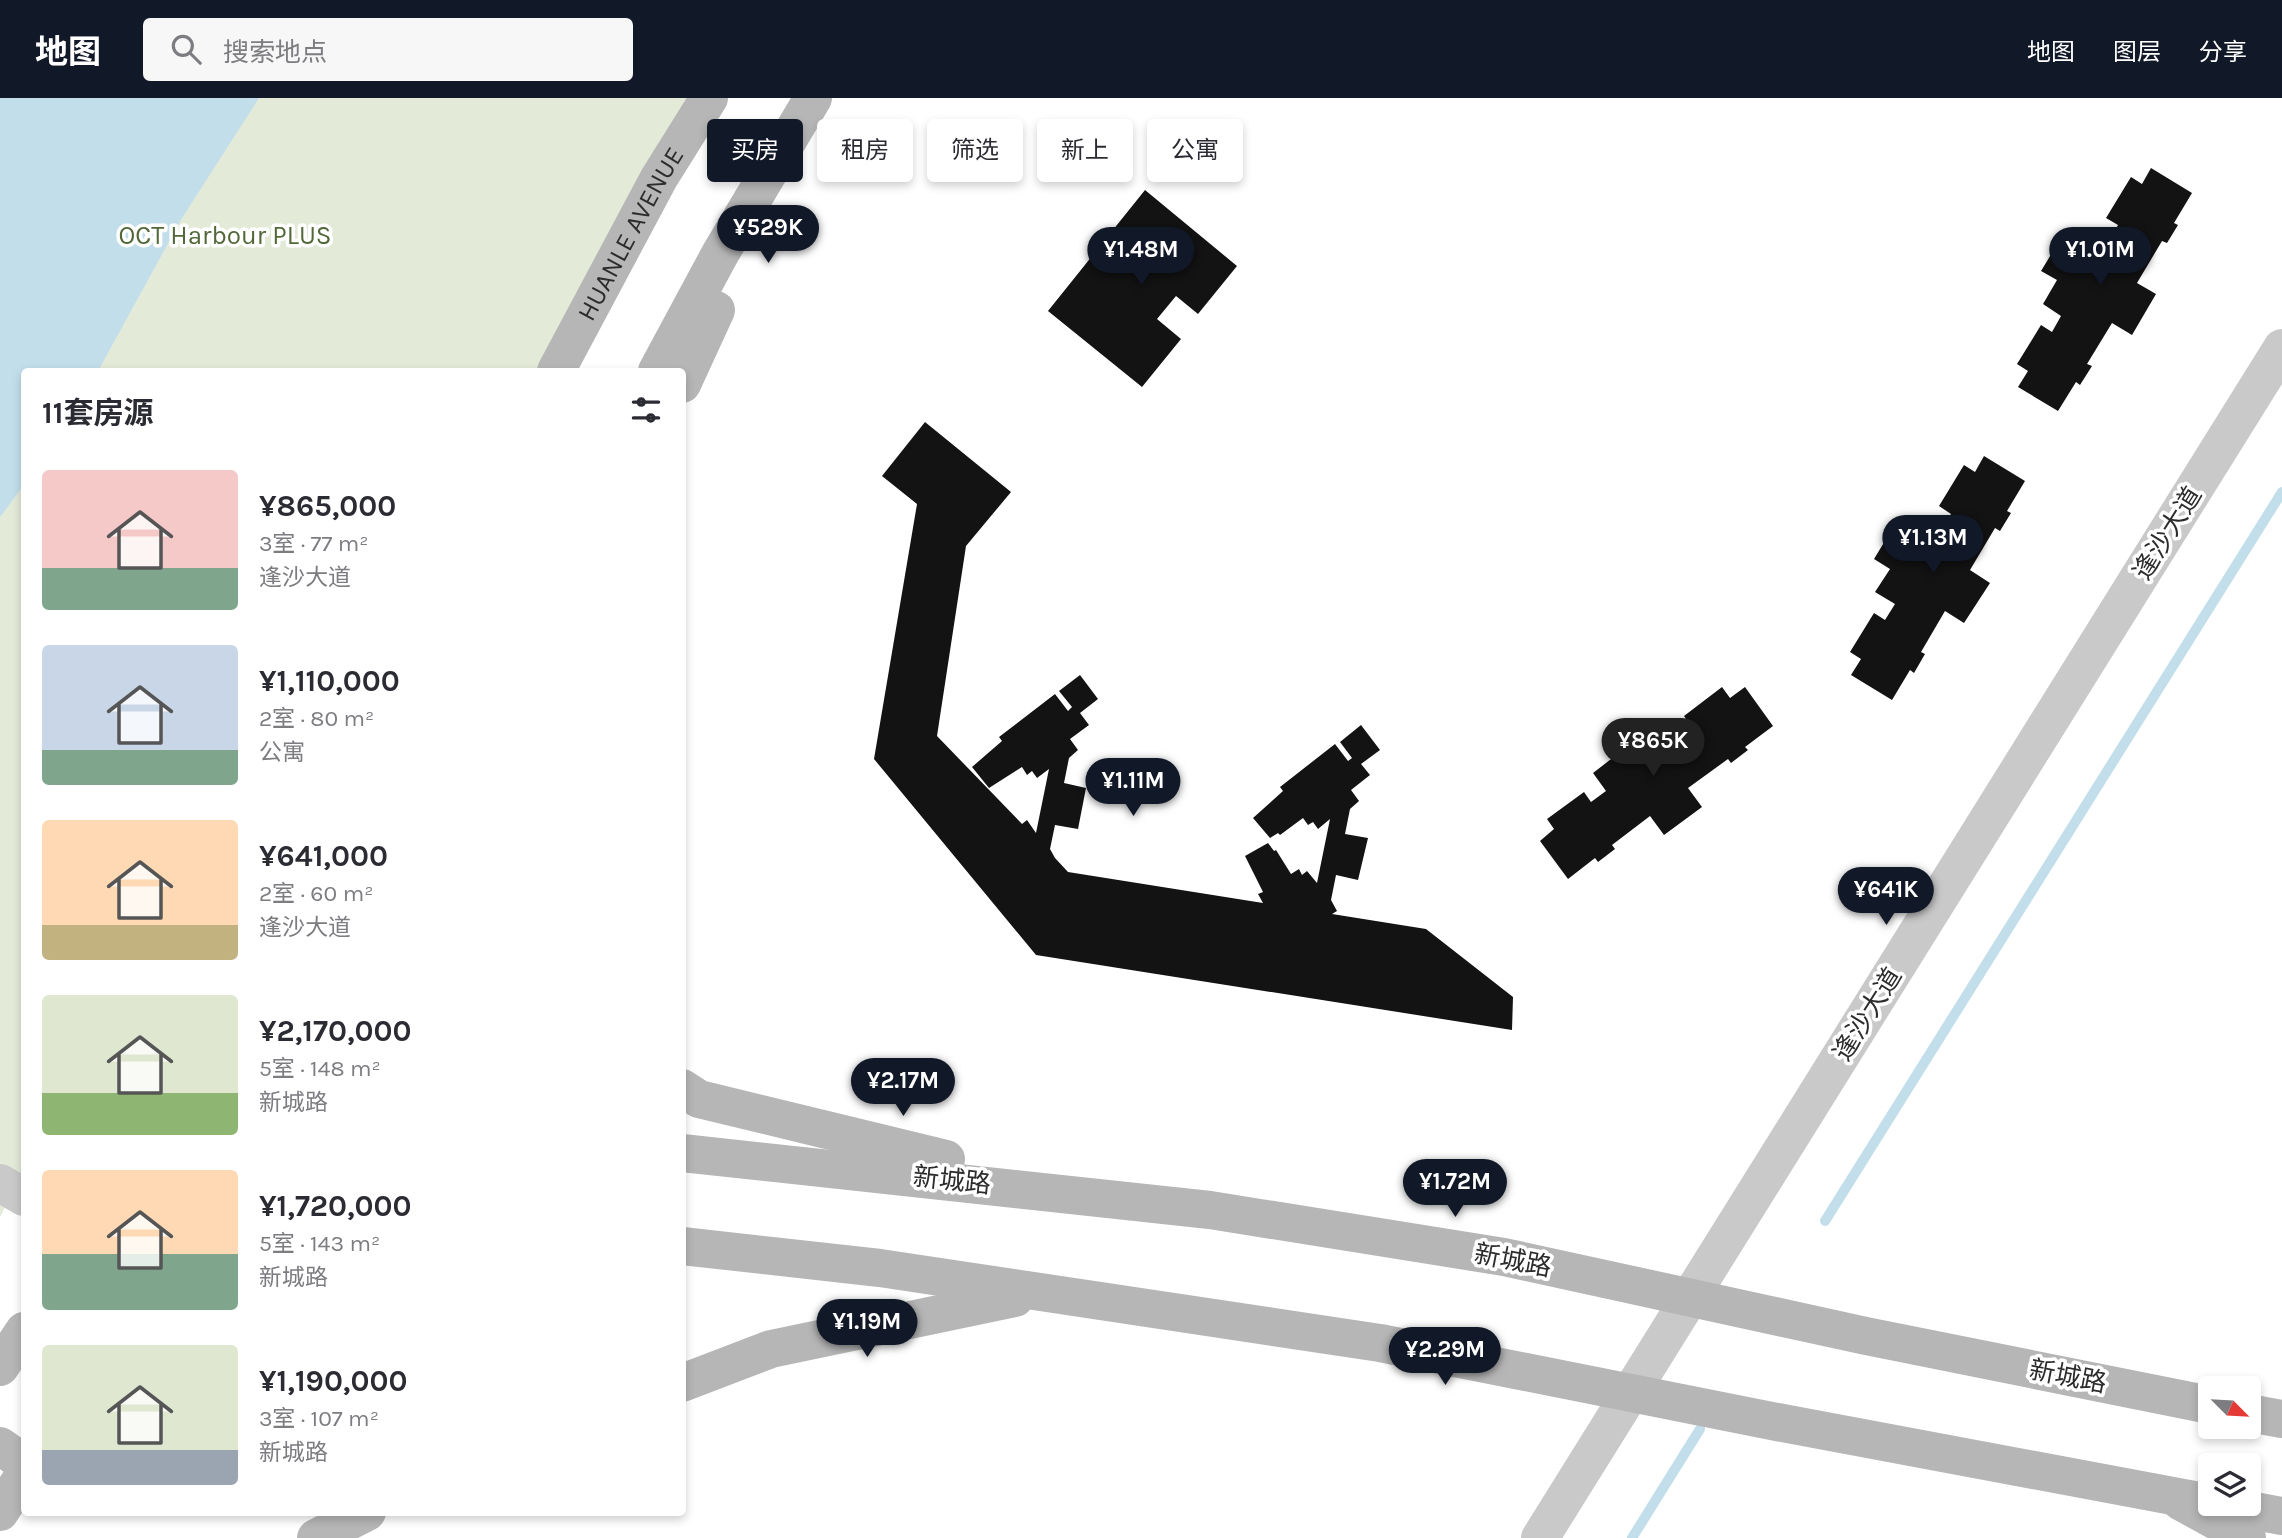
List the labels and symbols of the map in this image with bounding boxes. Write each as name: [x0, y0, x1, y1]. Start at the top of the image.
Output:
street label: HUANLE AVENUE: [571, 141, 690, 326]
pin: ¥529K: [719, 206, 817, 265]
park label: OCT Harbour PLUS: [118, 220, 332, 251]
pin: ¥1.48M: [1084, 228, 1198, 287]
pin: ¥1.01M: [2043, 228, 2157, 287]
street label: 逢沙大道: [2127, 481, 2208, 586]
pin: ¥1.13M: [1876, 516, 1990, 575]
pin: ¥865K: [1604, 718, 1702, 778]
pin: ¥1.11M: [1076, 758, 1190, 818]
pin: ¥641K: [1837, 868, 1935, 927]
street label: 逢沙大道: [1827, 962, 1908, 1067]
pin: ¥2.17M: [846, 1058, 960, 1118]
pin: ¥1.72M: [1398, 1160, 1512, 1219]
street label: 新城路: [912, 1161, 992, 1200]
street label: 新城路: [1472, 1238, 1554, 1283]
pin: ¥1.19M: [810, 1300, 924, 1359]
pin: ¥2.29M: [1388, 1328, 1502, 1387]
street label: 新城路: [2027, 1354, 2109, 1399]
north arrow: [2198, 1376, 2261, 1438]

